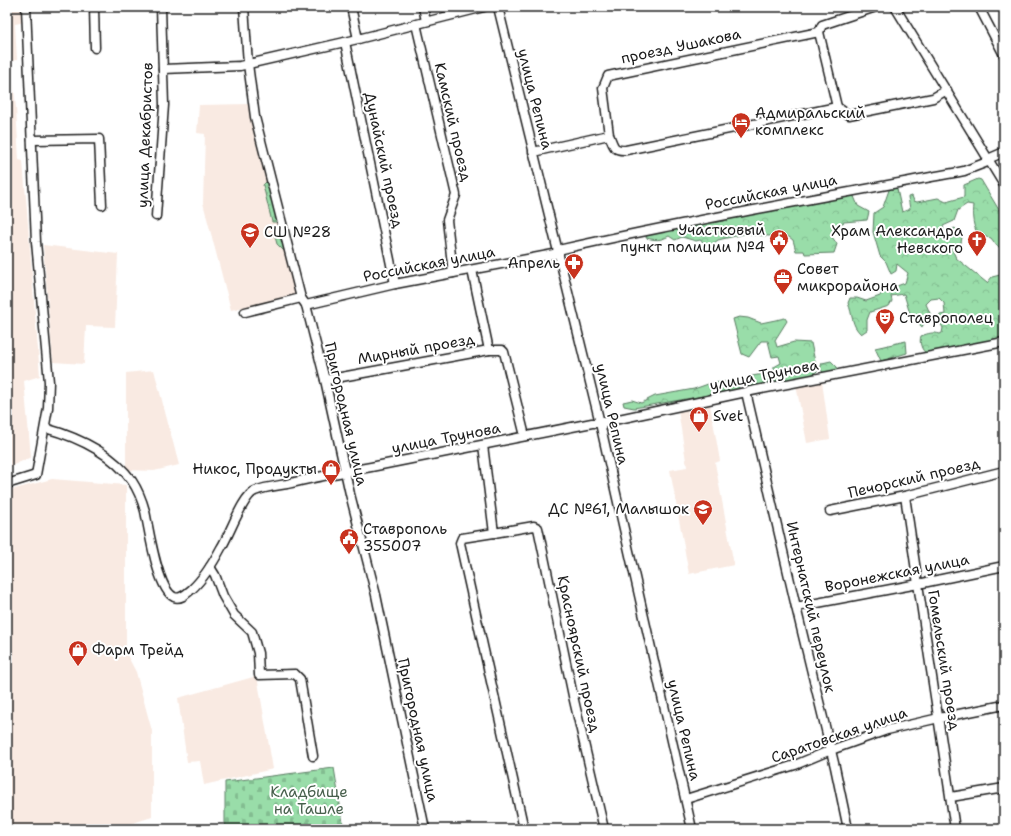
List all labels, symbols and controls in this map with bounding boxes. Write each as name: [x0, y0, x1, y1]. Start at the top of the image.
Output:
street label: проезд Ушакова: [619, 23, 743, 68]
street label: улица Репина: [513, 46, 557, 152]
street label: Камский проезд: [430, 61, 477, 184]
street label: улица Декабристов: [132, 62, 158, 208]
street label: Дунайский проезд: [360, 90, 408, 230]
place label: Адмиральский комплекс: [755, 103, 865, 140]
hotel icon: Адмиральский комплекс: [730, 111, 752, 139]
street label: Российская улица: [703, 169, 839, 215]
place label: Участковый пункт полиции №4: [620, 220, 765, 257]
school or university icon: СШ №28: [239, 221, 261, 249]
place label: Храм Александра Невского: [831, 221, 964, 258]
place label: СШ №28: [264, 222, 331, 242]
public building icon: Участковый пункт полиции №4: [768, 228, 790, 256]
church icon: Храм Александра Невского: [966, 229, 988, 257]
street label: Российская улица: [361, 241, 497, 287]
pharmacy icon: Апрель: [563, 252, 585, 280]
place label: Апрель: [508, 253, 560, 273]
place label: Совет микрорайона: [797, 259, 899, 296]
office icon: Совет микрорайона: [772, 267, 794, 295]
theatre icon: Ставрополец: [874, 307, 896, 335]
place label: Ставрополец: [899, 308, 993, 328]
street label: Мирный проезд: [356, 329, 477, 369]
street label: Пригородная улица: [320, 340, 372, 488]
street label: улица Трунова: [708, 355, 821, 395]
street label: улица Репина: [591, 361, 634, 467]
shop icon: Svet: [688, 405, 710, 433]
place label: Svet: [713, 406, 743, 426]
street label: улица Трунова: [390, 418, 503, 458]
street label: Печорский проезд: [846, 453, 982, 503]
shop icon: Никос, Продукты: [320, 458, 342, 486]
place label: Никос, Продукты: [192, 459, 317, 479]
school or university icon: ДС №61, Малышок: [692, 498, 714, 526]
place label: ДС №61, Малышок: [548, 499, 689, 519]
place label: Ставрополь 355007: [363, 519, 447, 556]
street label: Интернатский переулок: [782, 519, 840, 695]
public building icon: Ставрополь 355007: [338, 527, 360, 555]
street label: Воронежская улица: [823, 549, 971, 597]
street label: Красноярский проезд: [553, 574, 606, 735]
street label: Гомельский проезд: [923, 588, 965, 732]
shop icon: Фарм Трейд: [67, 639, 89, 667]
place label: Фарм Трейд: [92, 640, 184, 660]
street label: Пригородная улица: [393, 656, 443, 804]
street label: улица Репина: [663, 677, 706, 783]
street label: Саратовская улица: [768, 702, 910, 768]
park label: Кладбище на Ташле: [270, 782, 348, 819]

